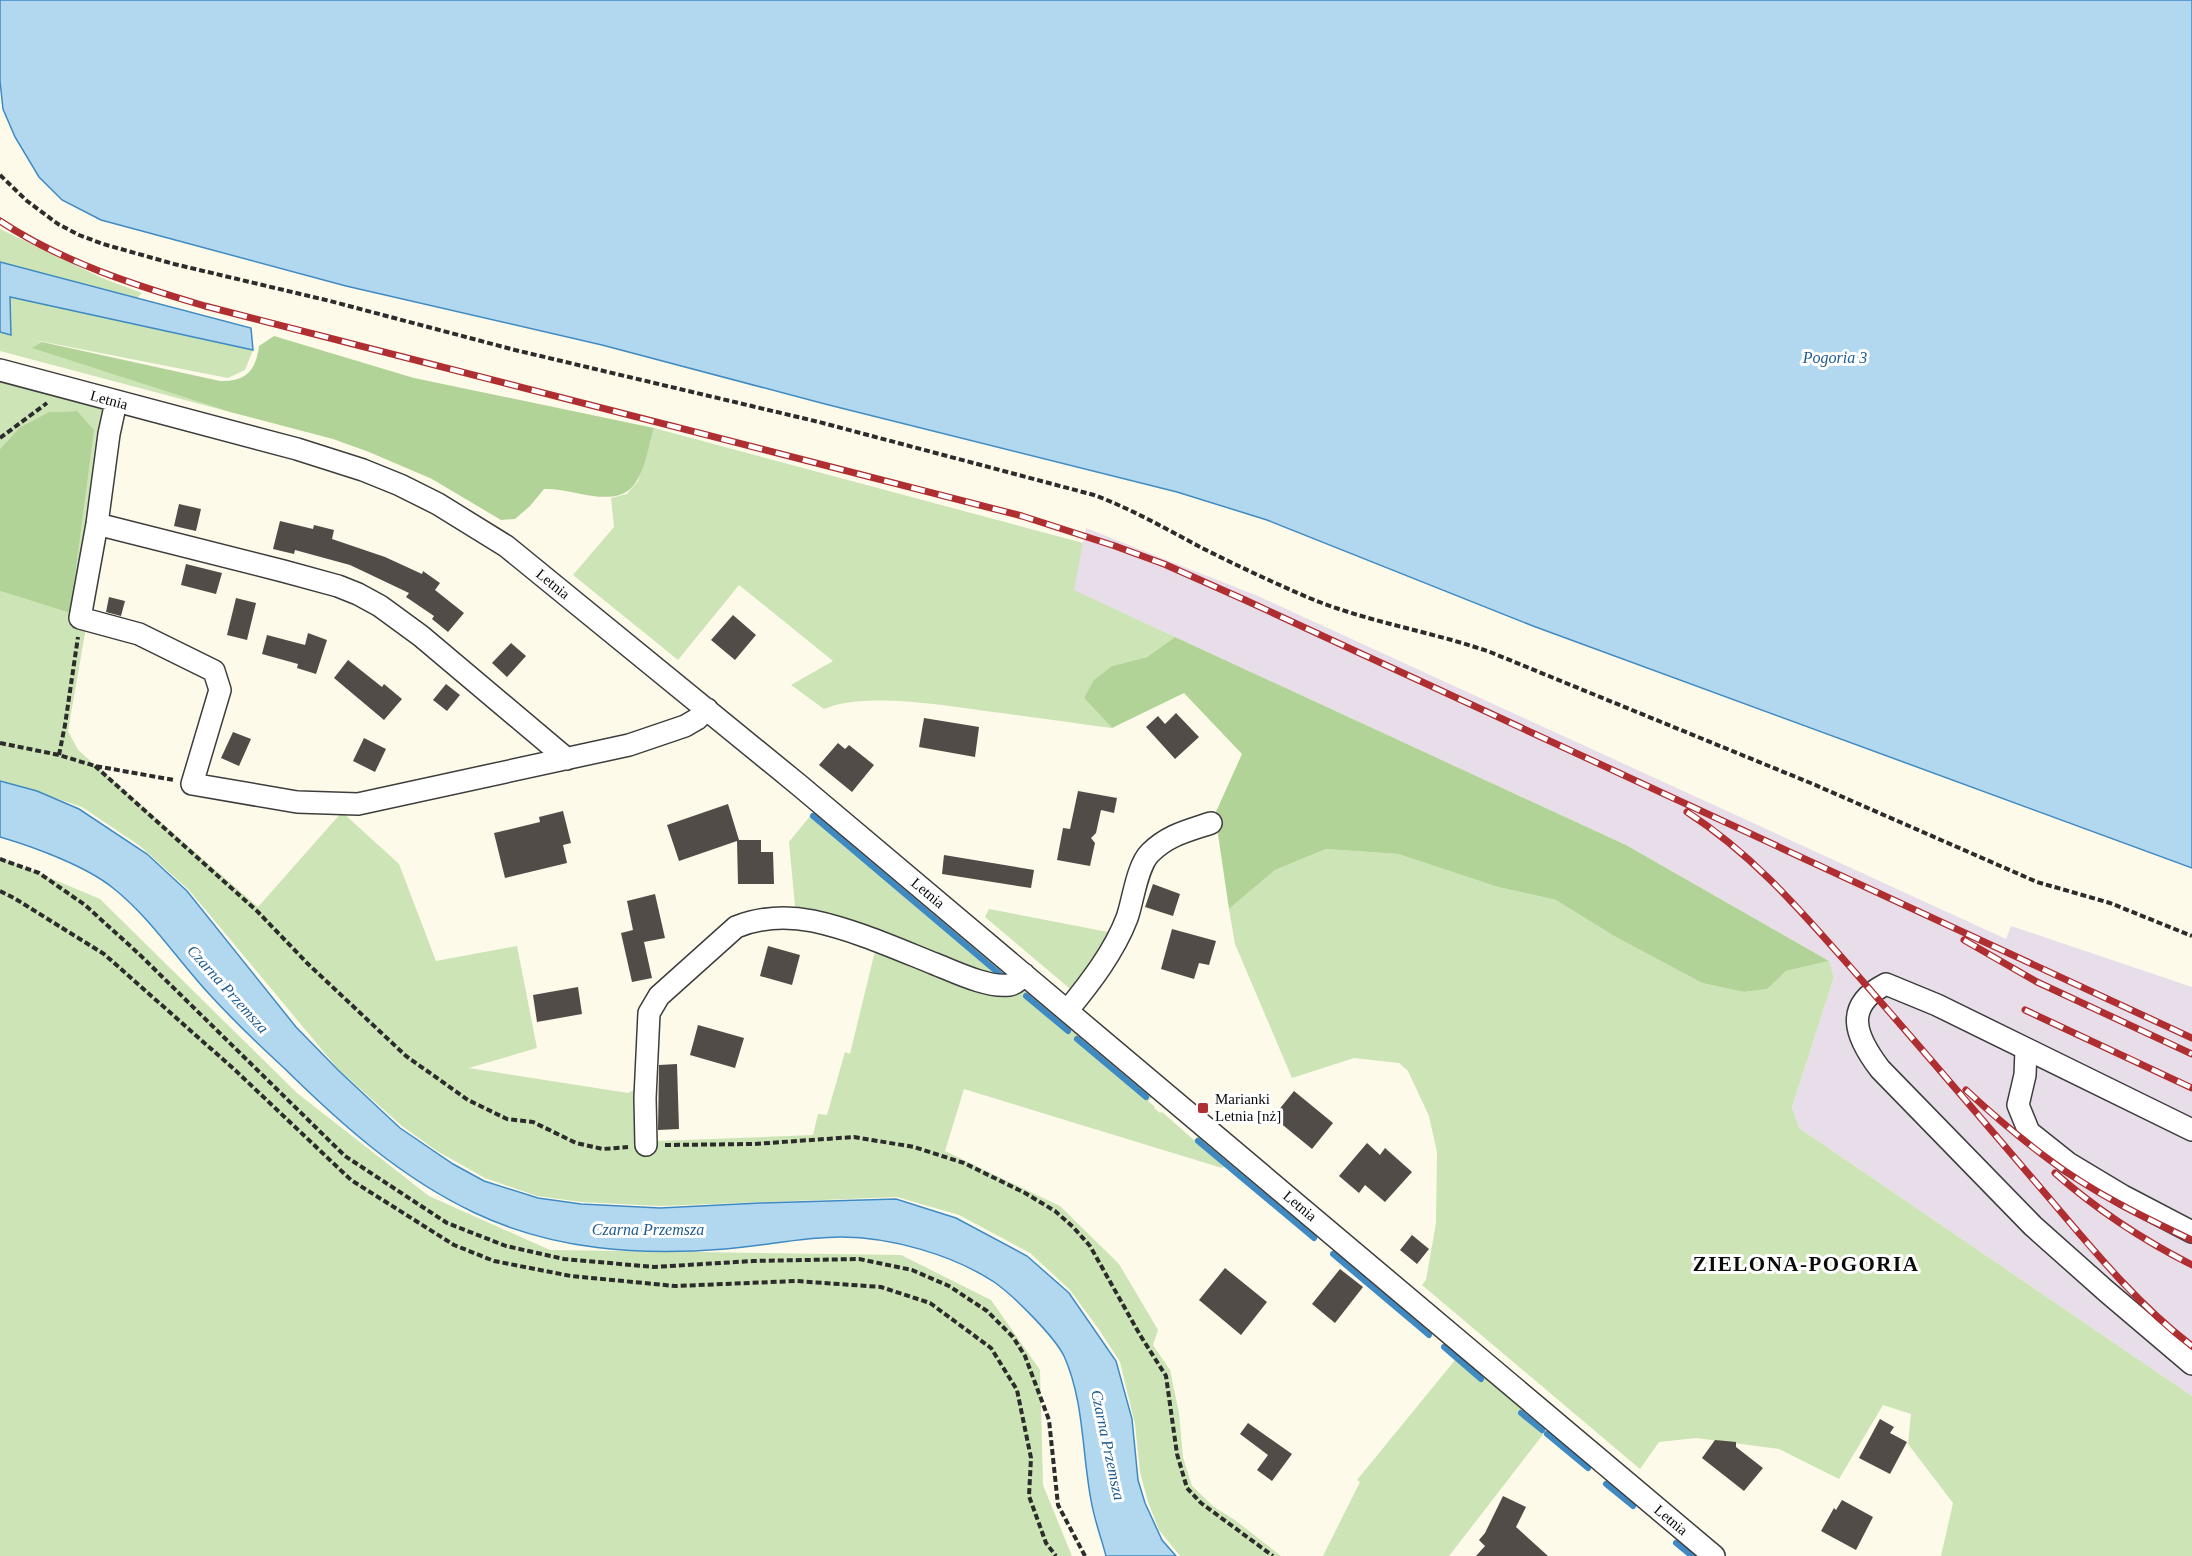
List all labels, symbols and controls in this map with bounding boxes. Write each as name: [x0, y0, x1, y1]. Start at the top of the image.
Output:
water label: Pogoria 3: [1802, 349, 1867, 367]
street label: Letnia: [88, 387, 130, 413]
street label: Letnia: [533, 566, 573, 602]
street label: Letnia: [908, 875, 948, 912]
water label: Czarna Przemsza: [184, 942, 272, 1036]
place label: Marianki Letnia [nż]: [1215, 1091, 1281, 1124]
marker: Marianki Letnia [nż]: [1196, 1101, 1210, 1115]
street label: Letnia: [1280, 1188, 1320, 1225]
water label: Czarna Przemsza: [592, 1221, 704, 1238]
district label: ZIELONA-POGORIA: [1693, 1252, 1919, 1276]
water label: Czarna Przemsza: [1088, 1388, 1128, 1502]
street label: Letnia: [1651, 1502, 1691, 1539]

